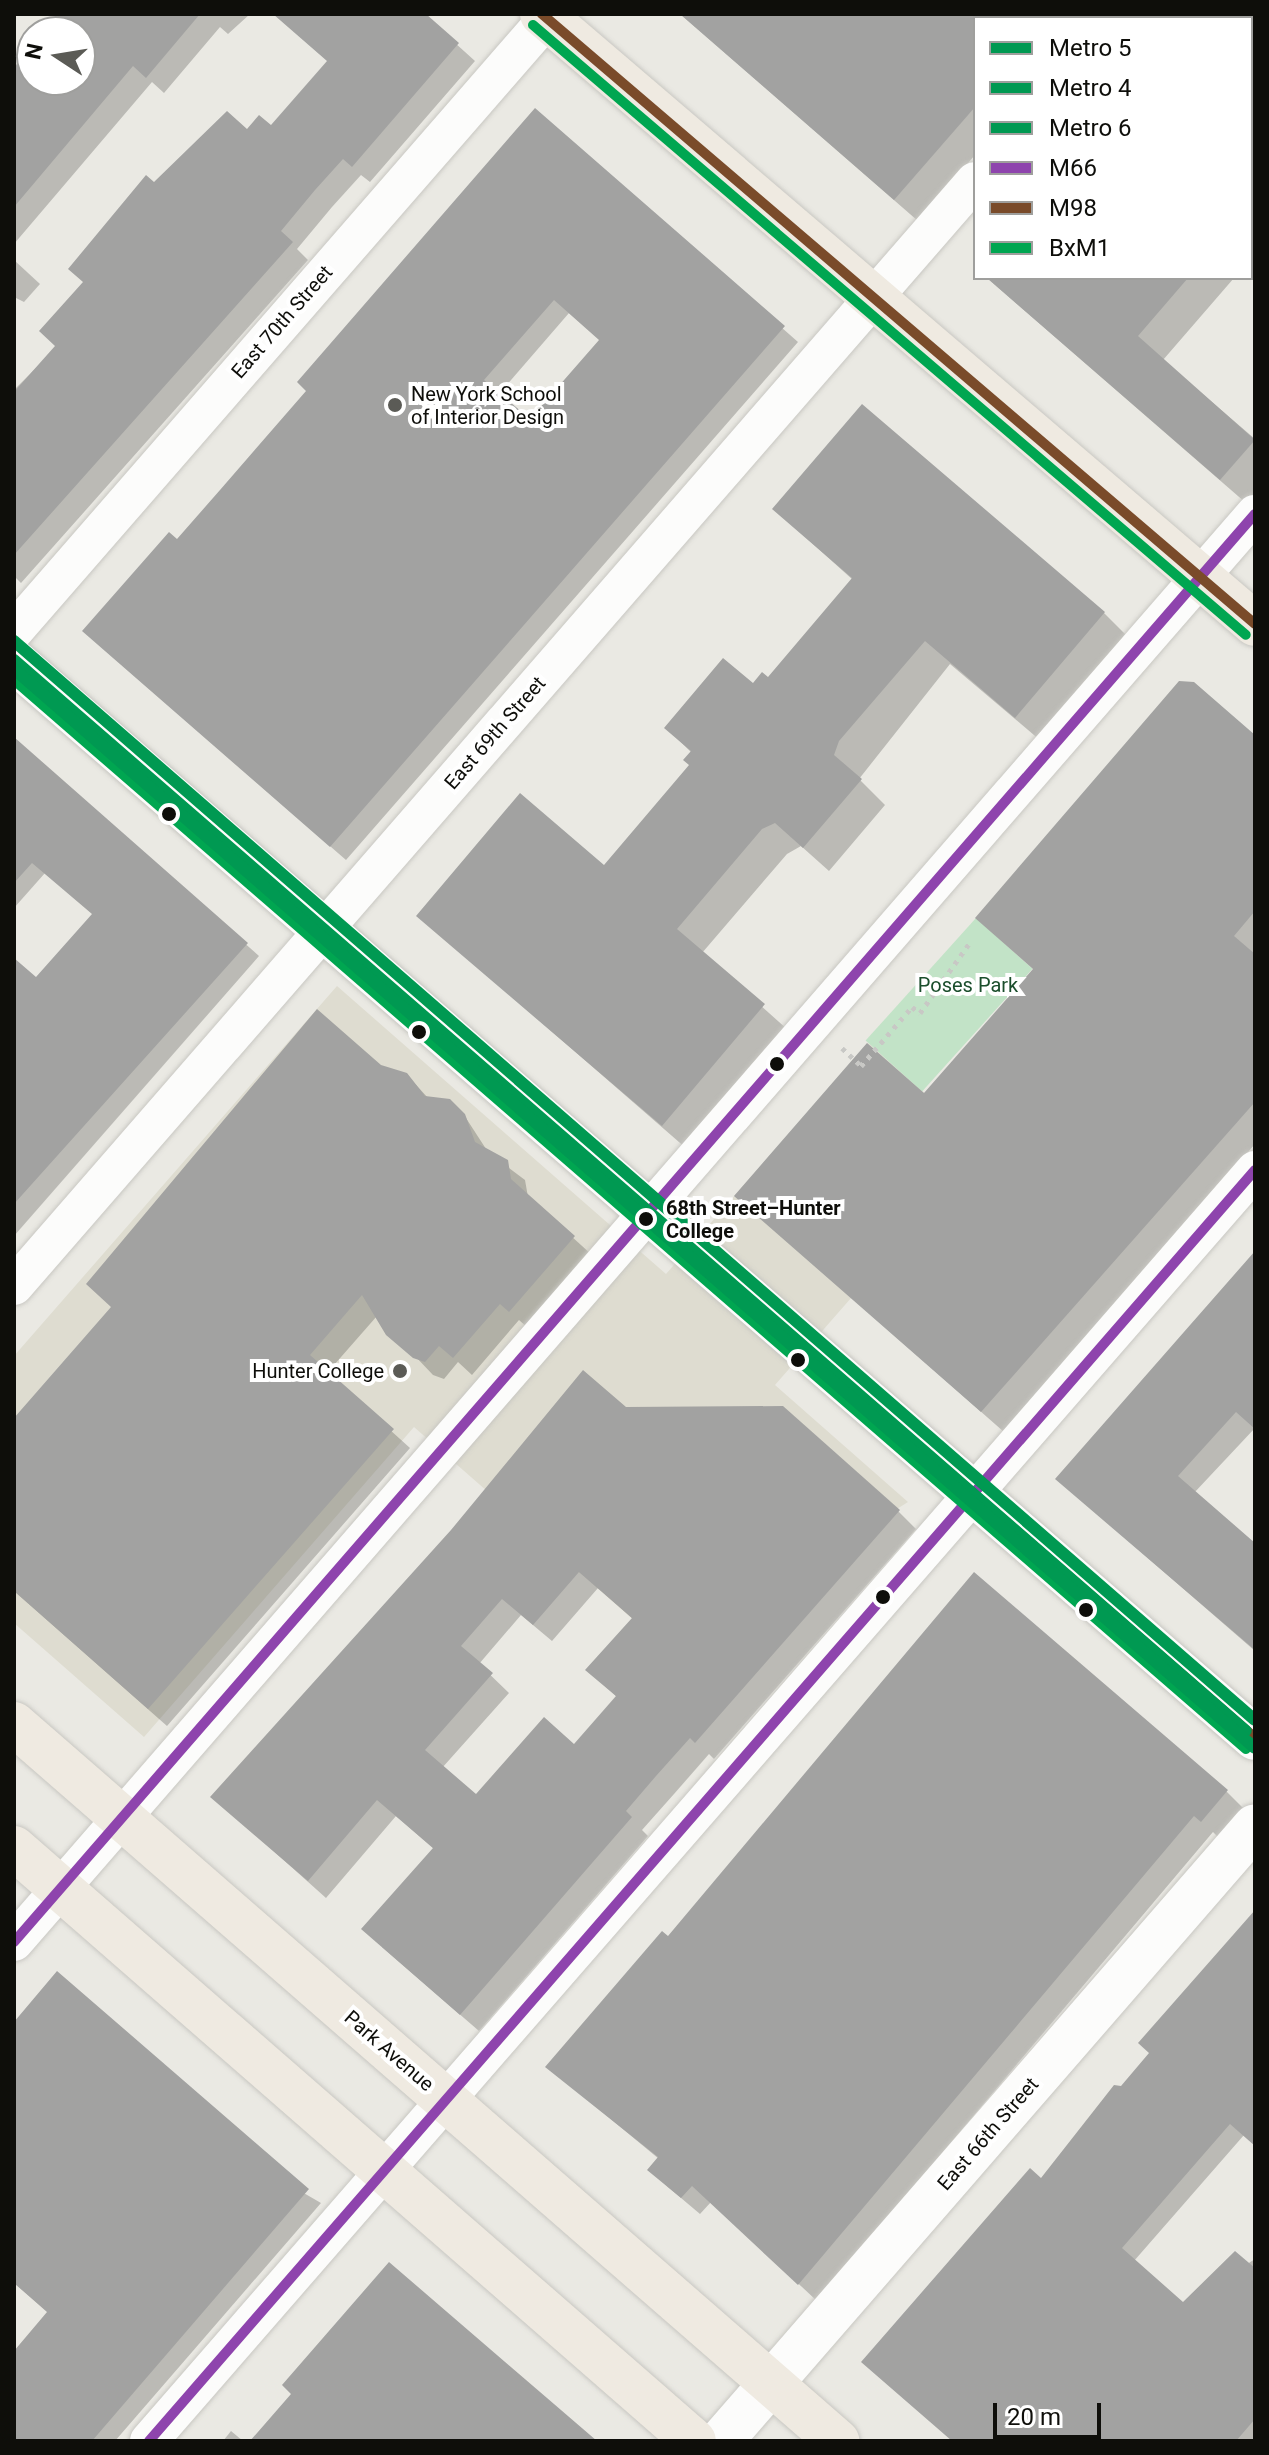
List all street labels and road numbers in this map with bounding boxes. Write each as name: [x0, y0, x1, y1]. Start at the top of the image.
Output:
street label: East 70th Street: [226, 261, 338, 383]
street label: East 69th Street: [439, 672, 551, 794]
street label: Park Avenue: [339, 2006, 439, 2096]
street label: East 66th Street: [932, 2073, 1044, 2195]

